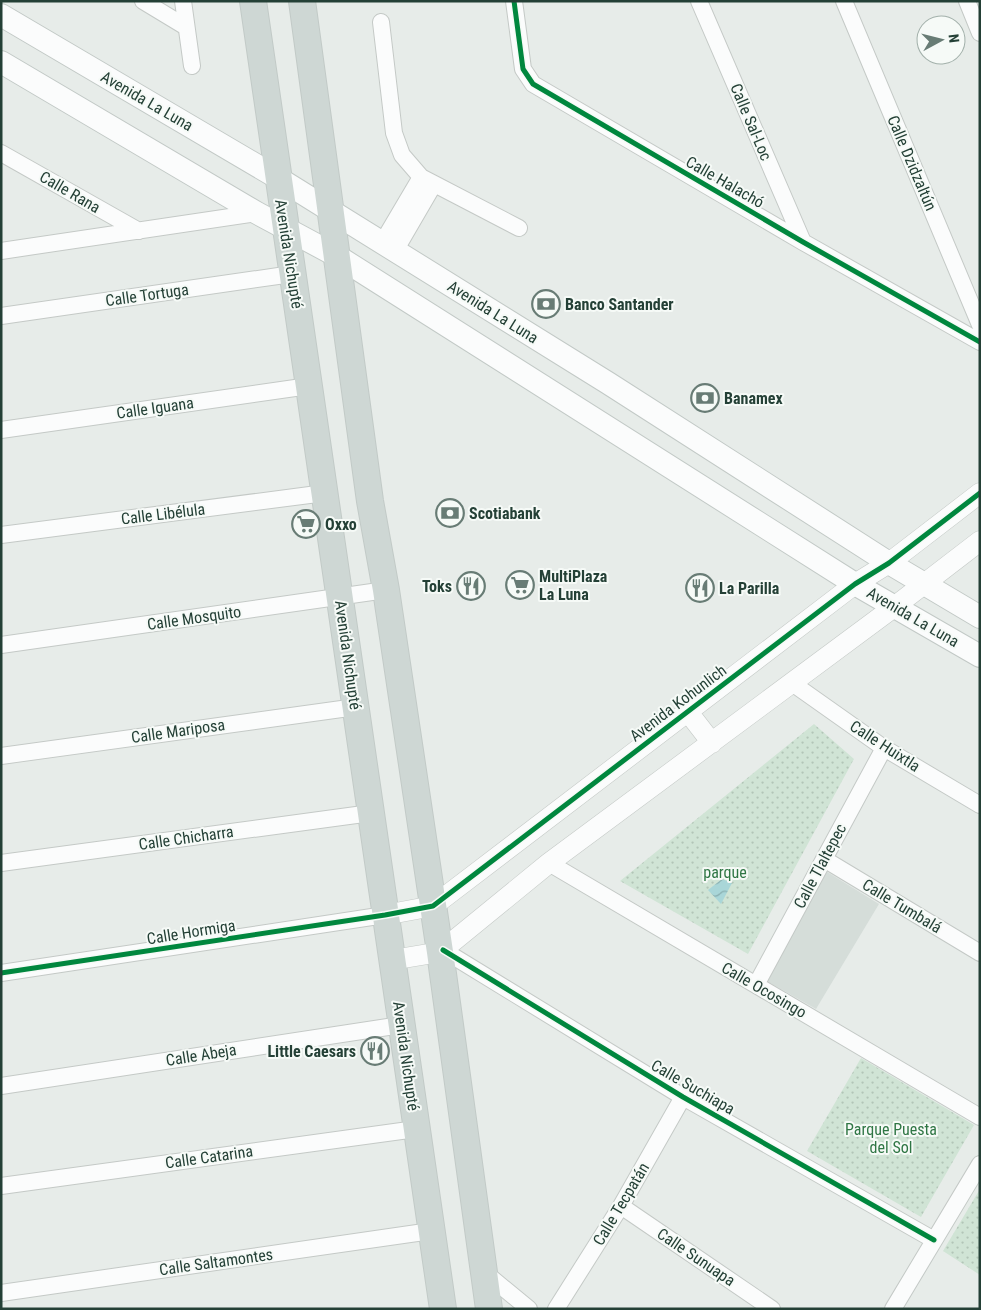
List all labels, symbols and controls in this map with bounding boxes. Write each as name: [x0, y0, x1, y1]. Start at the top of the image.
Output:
north arrow: [916, 15, 966, 65]
text: N: [945, 33, 962, 44]
street label: Avenida La Luna: [98, 67, 196, 135]
street label: Calle Sal-Loc: [726, 81, 776, 163]
street label: Calle Dzidzaltún: [883, 113, 941, 213]
street label: Calle Halachó: [682, 152, 768, 212]
street label: Calle Rana: [36, 167, 104, 217]
street label: Avenida Nichupté: [271, 198, 307, 310]
street label: Avenida La Luna: [444, 277, 542, 347]
street label: Calle Tortuga: [104, 280, 190, 310]
bank icon: Banco Santander: [531, 289, 561, 319]
place label: Banco Santander: [565, 295, 674, 314]
bank icon: Banamex: [690, 383, 720, 413]
place label: Banamex: [724, 389, 783, 408]
street label: Calle Iguana: [115, 393, 195, 423]
bank icon: Scotiabank: [435, 498, 465, 528]
street label: Calle Libélula: [120, 499, 206, 529]
place label: Scotiabank: [469, 504, 541, 523]
supermarket icon: Oxxo: [291, 509, 321, 539]
place label: Oxxo: [325, 515, 357, 534]
place label: MultiPlaza La Luna: [539, 567, 608, 604]
supermarket icon: MultiPlaza La Luna: [505, 570, 535, 600]
restaurant icon: Toks: [456, 571, 486, 601]
restaurant icon: La Parilla: [685, 573, 715, 603]
place label: Toks: [422, 577, 452, 596]
place label: La Parilla: [719, 579, 780, 598]
street label: Avenida La Luna: [864, 583, 962, 651]
street label: Avenida Nichupté: [331, 599, 365, 711]
street label: Calle Mosquito: [146, 602, 242, 634]
street label: Avenida Kohunlich: [626, 661, 730, 745]
street label: Calle Mariposa: [130, 715, 226, 747]
street label: Calle Huixtla: [846, 716, 924, 776]
street label: Calle Tlaltepec: [790, 820, 850, 912]
street label: Calle Chicharra: [137, 822, 235, 854]
park label: parque: [703, 863, 747, 882]
street label: Calle Tumbalá: [859, 875, 945, 937]
street label: Calle Hormiga: [145, 916, 237, 948]
street label: Calle Ocosingo: [718, 958, 810, 1022]
street label: Avenida Nichupté: [389, 1000, 423, 1112]
restaurant icon: Little Caesars: [360, 1036, 390, 1066]
street label: Calle Abeja: [164, 1040, 238, 1070]
place label: Little Caesars: [267, 1042, 356, 1061]
street label: Calle Suchiapa: [648, 1055, 738, 1119]
park label: Parque Puesta del Sol: [845, 1120, 937, 1157]
street label: Calle Catarina: [164, 1141, 254, 1173]
street label: Calle Tecpatán: [589, 1159, 653, 1249]
street label: Calle Sunuapa: [653, 1224, 739, 1290]
street label: Calle Saltamontes: [158, 1245, 274, 1279]

